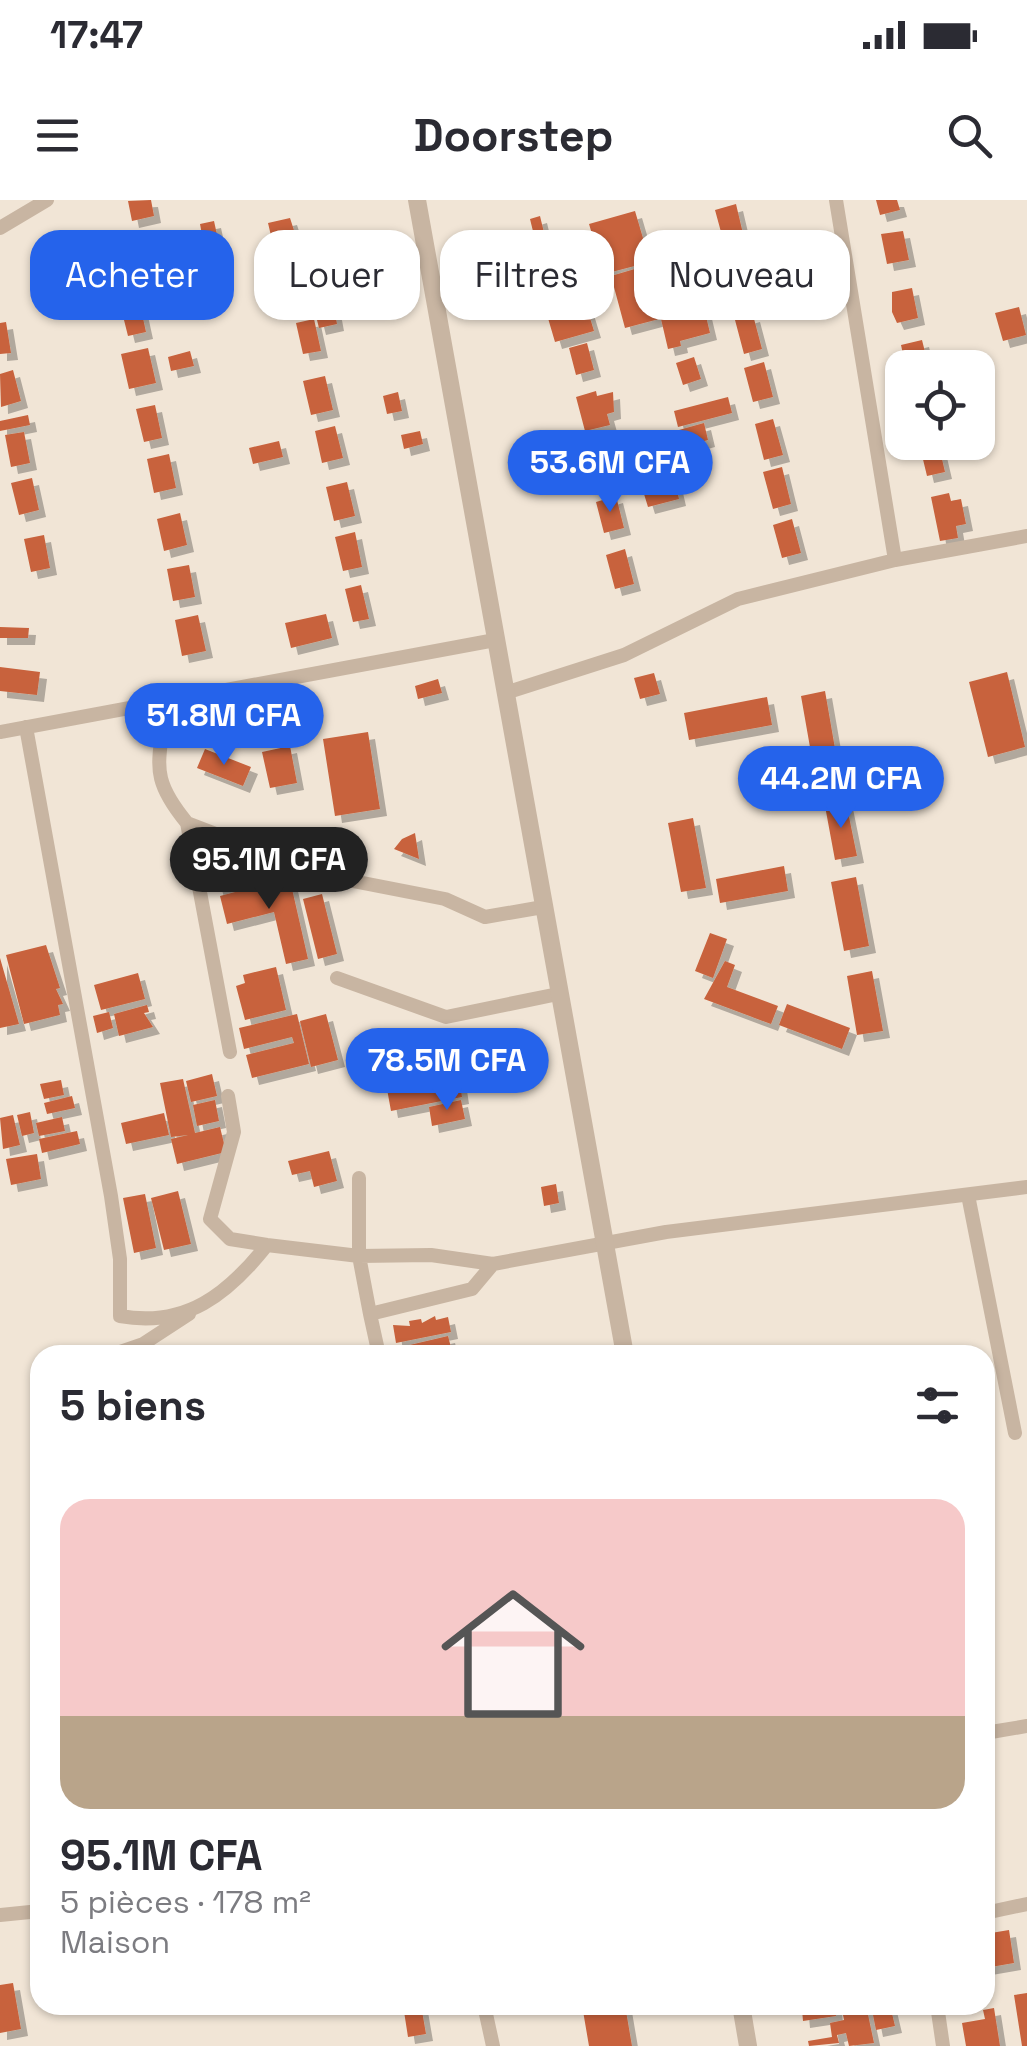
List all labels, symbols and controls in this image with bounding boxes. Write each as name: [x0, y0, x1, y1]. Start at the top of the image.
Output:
text: 17:47: [50, 11, 143, 59]
text: Doorstep: [414, 107, 613, 164]
icon: menu: [30, 108, 85, 163]
icon: search: [942, 108, 997, 163]
chip: Acheter: [30, 230, 234, 320]
chip: Louer: [254, 230, 420, 320]
chip: Filtres: [440, 230, 614, 320]
chip: Nouveau: [634, 230, 850, 320]
map controls: [885, 350, 995, 460]
button: locate: [885, 350, 995, 460]
pin: 53.6M CFA: [496, 430, 724, 515]
text: 53.6M CFA: [530, 442, 690, 482]
pin: 51.8M CFA: [110, 683, 338, 768]
text: 51.8M CFA: [147, 695, 301, 735]
pin: 44.2M CFA: [727, 746, 955, 831]
text: 44.2M CFA: [760, 758, 922, 798]
pin: 95.1M CFA: [155, 827, 383, 912]
text: 95.1M CFA: [192, 839, 346, 879]
pin: 78.5M CFA: [333, 1028, 561, 1113]
text: 78.5M CFA: [368, 1040, 526, 1080]
icon: filters: [910, 1378, 965, 1433]
text: 5 biens: [60, 1379, 206, 1432]
icon: home: [423, 1564, 603, 1744]
text: 95.1M CFA: [60, 1829, 262, 1882]
text: 5 pièces · 178 m²: [60, 1882, 311, 1922]
text: Maison: [60, 1922, 170, 1962]

